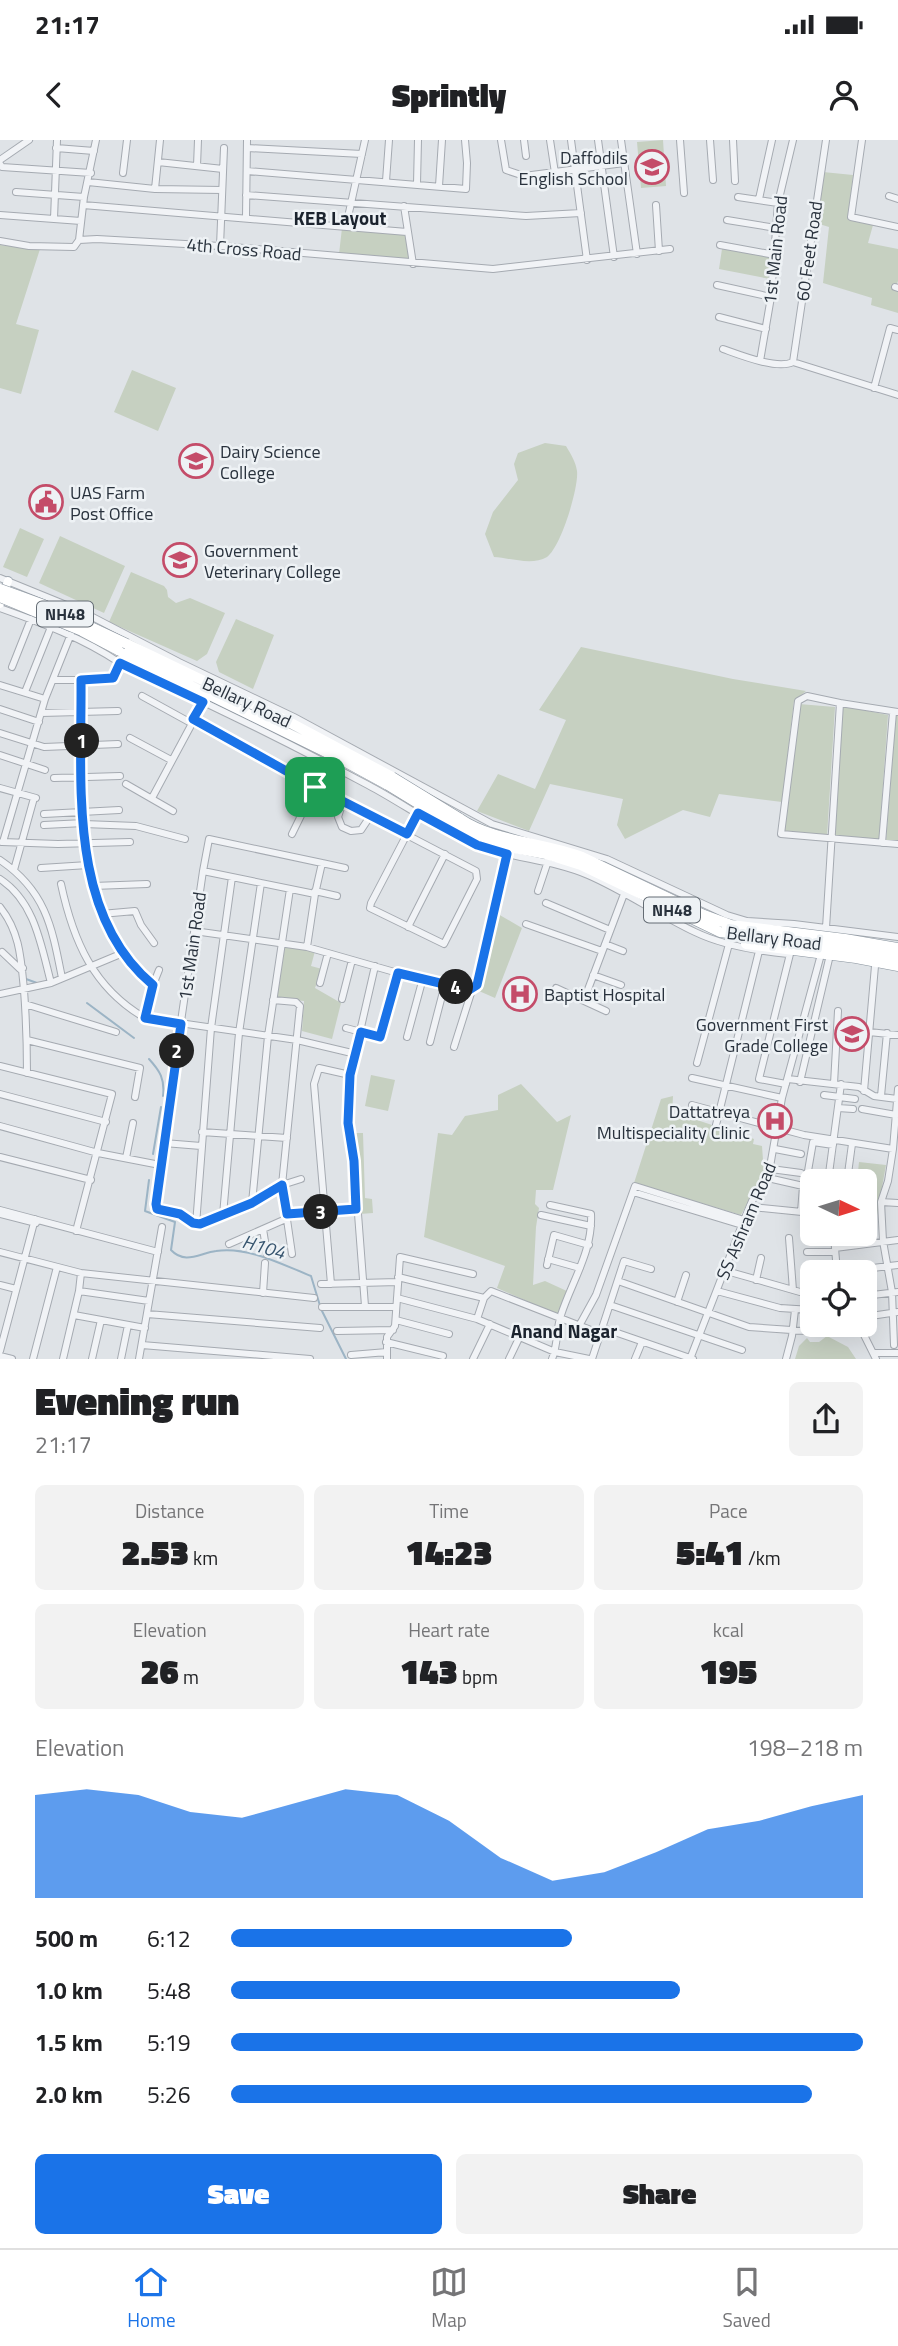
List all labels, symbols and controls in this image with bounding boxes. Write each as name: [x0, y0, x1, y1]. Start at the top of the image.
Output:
text: 21:17: [35, 5, 100, 44]
text: Sprintly: [392, 71, 506, 119]
icon: back: [35, 76, 73, 114]
icon: person: [825, 76, 863, 114]
place label: Daffodils English School: [519, 144, 628, 192]
school or university icon: Daffodils English School: [633, 148, 671, 186]
street label: 1st Main Road: [756, 194, 794, 306]
street label: 60 Feet Road: [789, 199, 829, 303]
district label: KEB Layout: [294, 203, 387, 232]
street label: 4th Cross Road: [186, 231, 302, 267]
place label: Dairy Science College: [220, 438, 321, 486]
school or university icon: Dairy Science College: [177, 442, 215, 480]
place label: UAS Farm Post Office: [70, 479, 153, 527]
public building icon: UAS Farm Post Office: [27, 483, 65, 521]
place label: Government Veterinary College: [204, 537, 341, 585]
school or university icon: Government Veterinary College: [161, 541, 199, 579]
road number: NH48: [37, 601, 93, 626]
street label: Bellary Road: [198, 670, 296, 734]
pin: 1: [64, 724, 100, 758]
text: 1: [76, 726, 87, 755]
pin: [285, 757, 345, 817]
icon: arrive: [296, 768, 334, 806]
street label: 1st Main Road: [171, 890, 213, 1002]
road number: NH48: [644, 898, 700, 922]
street label: Bellary Road: [725, 919, 823, 957]
pin: 4: [438, 970, 474, 1004]
text: 4: [450, 972, 461, 1001]
hospital icon: Baptist Hospital: [501, 975, 539, 1013]
place label: Baptist Hospital: [544, 981, 665, 1008]
place label: Government First Grade College: [696, 1011, 829, 1059]
school or university icon: Government First Grade College: [833, 1015, 871, 1053]
pin: 2: [160, 1034, 194, 1068]
text: 2: [171, 1036, 182, 1065]
place label: Dattatreya Multispeciality Clinic: [597, 1098, 750, 1146]
hospital icon: Dattatreya Multispeciality Clinic: [756, 1102, 794, 1140]
street label: SS Ashram Road: [709, 1158, 783, 1284]
north arrow: [800, 1169, 877, 1246]
map controls: [800, 1169, 877, 1337]
pin: 3: [304, 1194, 338, 1230]
text: 3: [315, 1197, 326, 1226]
water label: H104: [239, 1226, 289, 1266]
button: locate: [800, 1260, 877, 1337]
district label: Anand Nagar: [511, 1316, 617, 1345]
text: Evening run: [35, 1372, 239, 1430]
button: share: [789, 1382, 863, 1456]
text: 21:17: [35, 1427, 92, 1462]
text: Distance: [135, 1496, 204, 1525]
text: Time: [429, 1496, 469, 1525]
text: Pace: [709, 1496, 748, 1525]
text: 2.53: [121, 1525, 189, 1579]
text: 14:23: [405, 1525, 493, 1579]
text: 5:41: [676, 1525, 744, 1579]
text: km: [189, 1543, 218, 1572]
text: /km: [744, 1543, 781, 1572]
text: Elevation: [133, 1615, 207, 1644]
text: Heart rate: [408, 1615, 490, 1644]
text: kcal: [713, 1615, 744, 1644]
text: 26: [140, 1644, 179, 1698]
text: 143: [400, 1644, 458, 1698]
text: 195: [699, 1644, 757, 1698]
text: m: [179, 1662, 199, 1691]
text: bpm: [458, 1662, 498, 1691]
text: Elevation: [35, 1730, 124, 1765]
text: 198–218 m: [747, 1730, 863, 1765]
text: 500 m: [35, 1921, 98, 1956]
text: 6:12: [147, 1921, 191, 1956]
text: 1.0 km: [35, 1973, 103, 2008]
text: 5:48: [147, 1973, 191, 2008]
text: 1.5 km: [35, 2025, 103, 2060]
text: 5:19: [147, 2025, 191, 2060]
text: 2.0 km: [35, 2077, 103, 2112]
text: 5:26: [147, 2077, 191, 2112]
button: Save: [35, 2154, 442, 2234]
button: Share: [456, 2154, 863, 2234]
tab: Home: [127, 2263, 175, 2334]
tab: Map: [430, 2263, 468, 2334]
tab: Saved: [722, 2263, 771, 2334]

